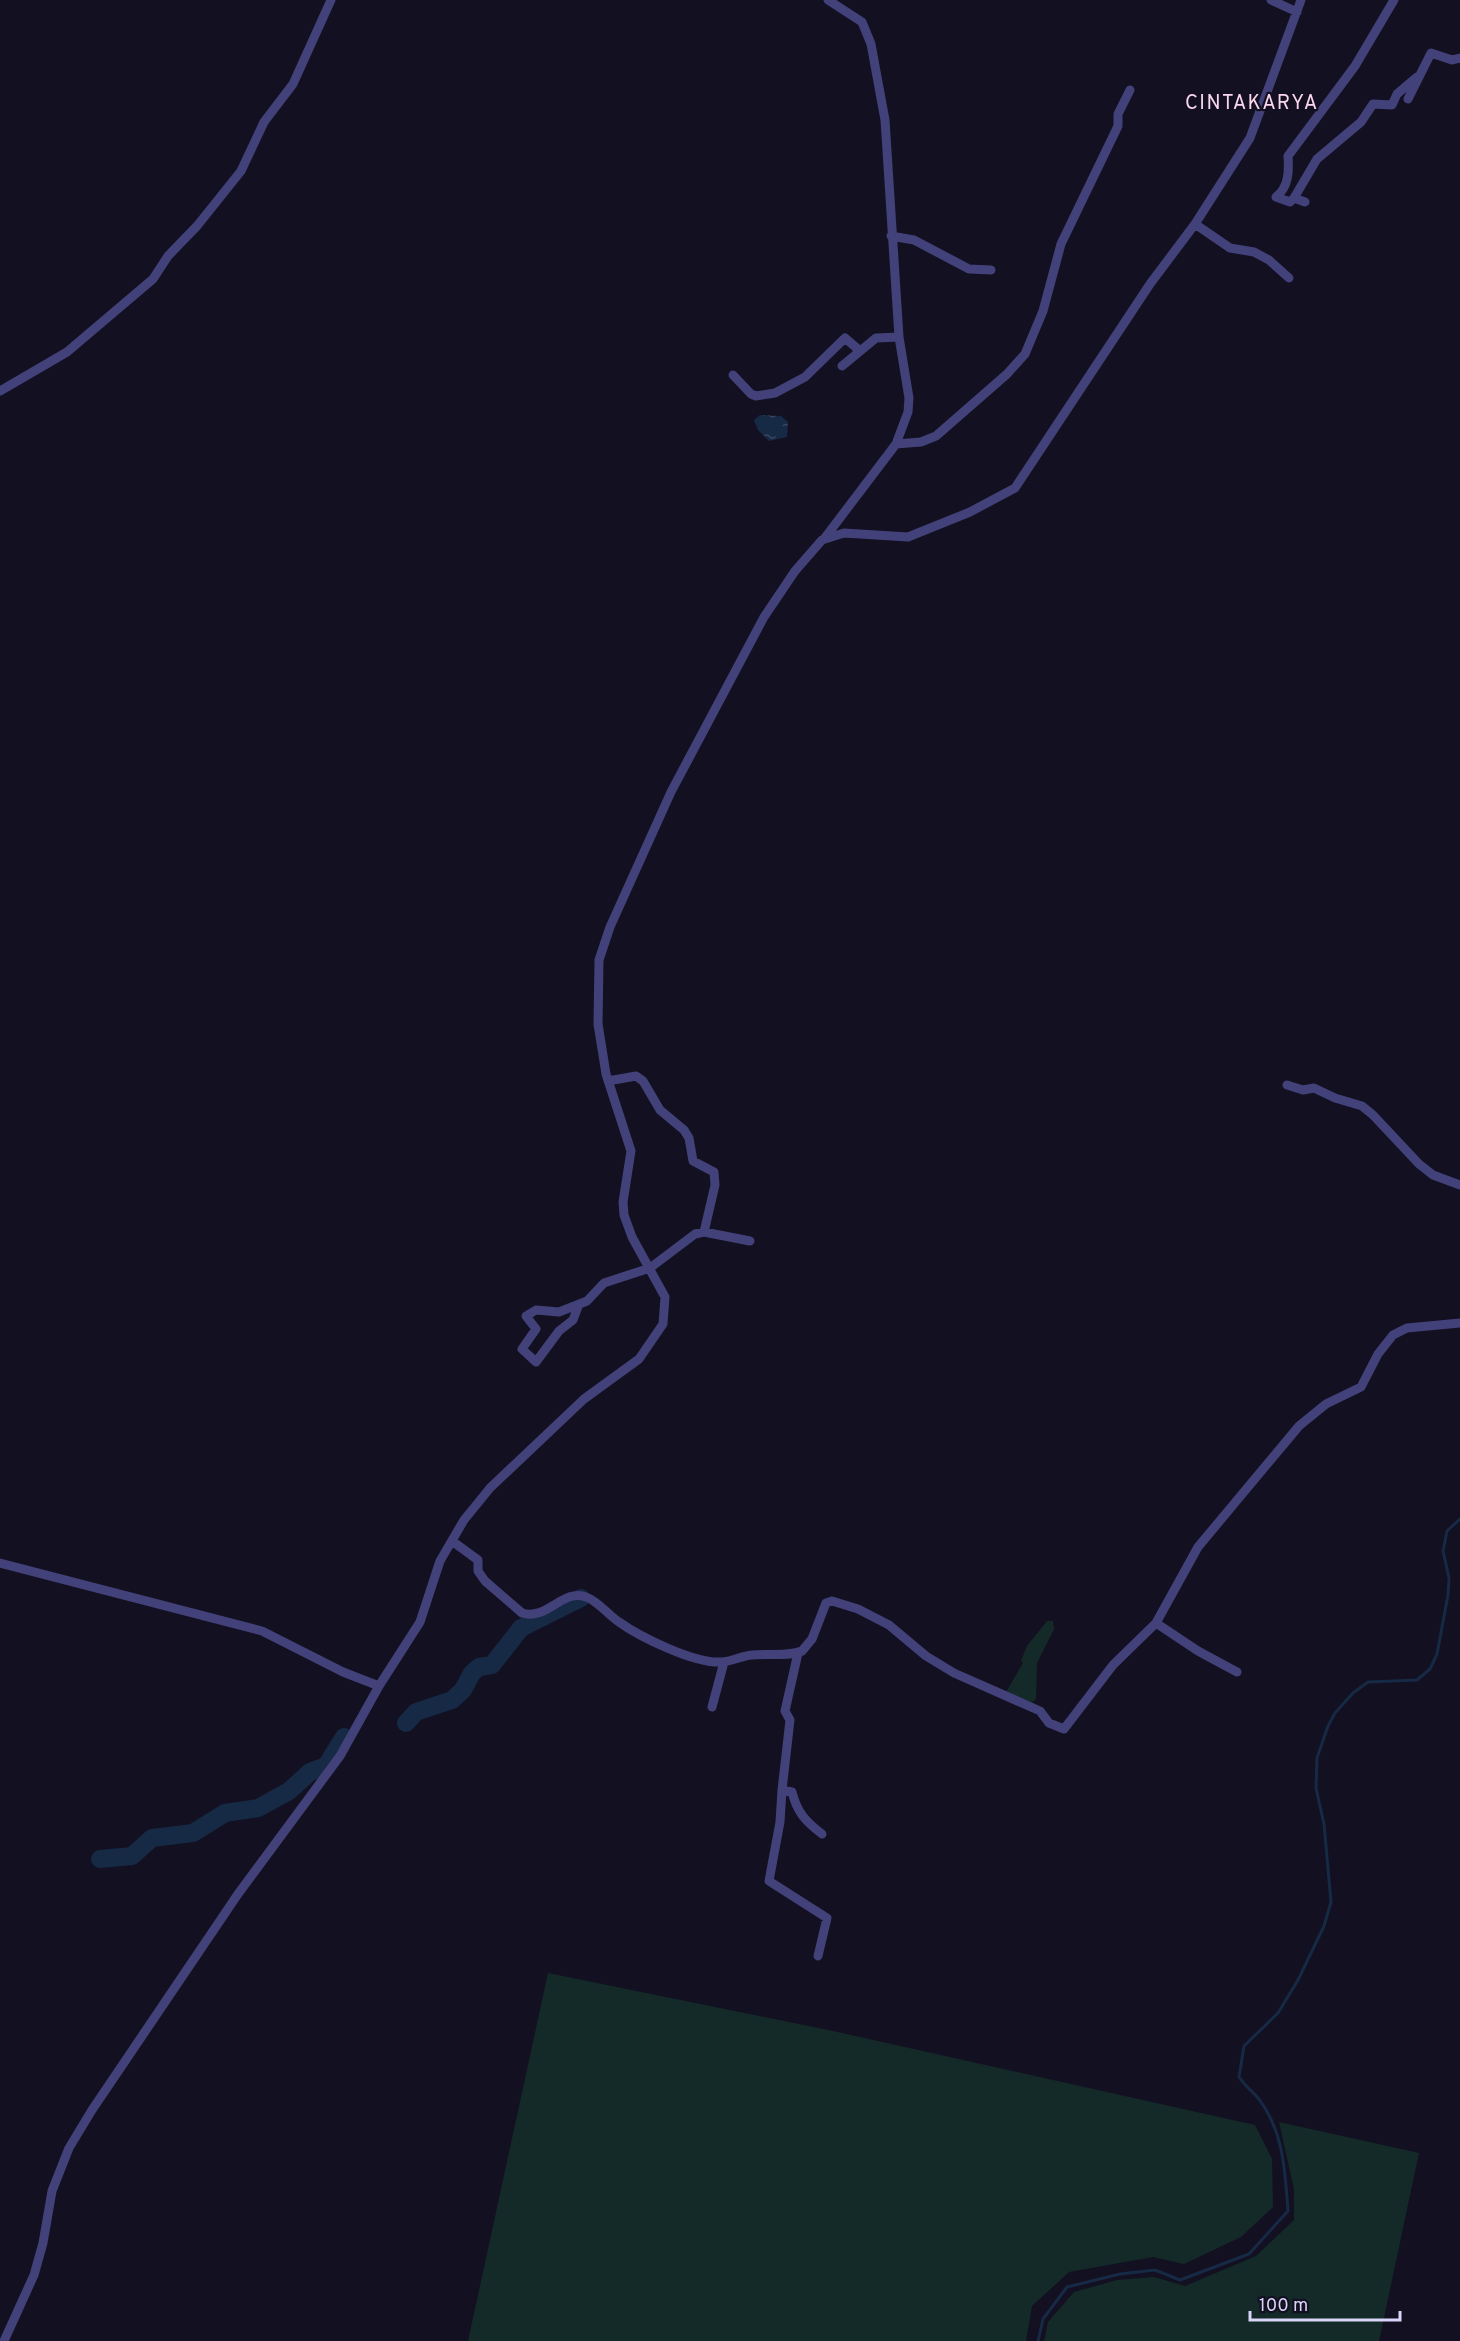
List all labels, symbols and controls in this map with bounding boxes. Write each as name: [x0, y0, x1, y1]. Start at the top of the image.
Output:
district label: CINTAKARYA: [1185, 91, 1319, 117]
scale bar: [1250, 2284, 1400, 2322]
text: 100 m: [1259, 2295, 1308, 2318]

